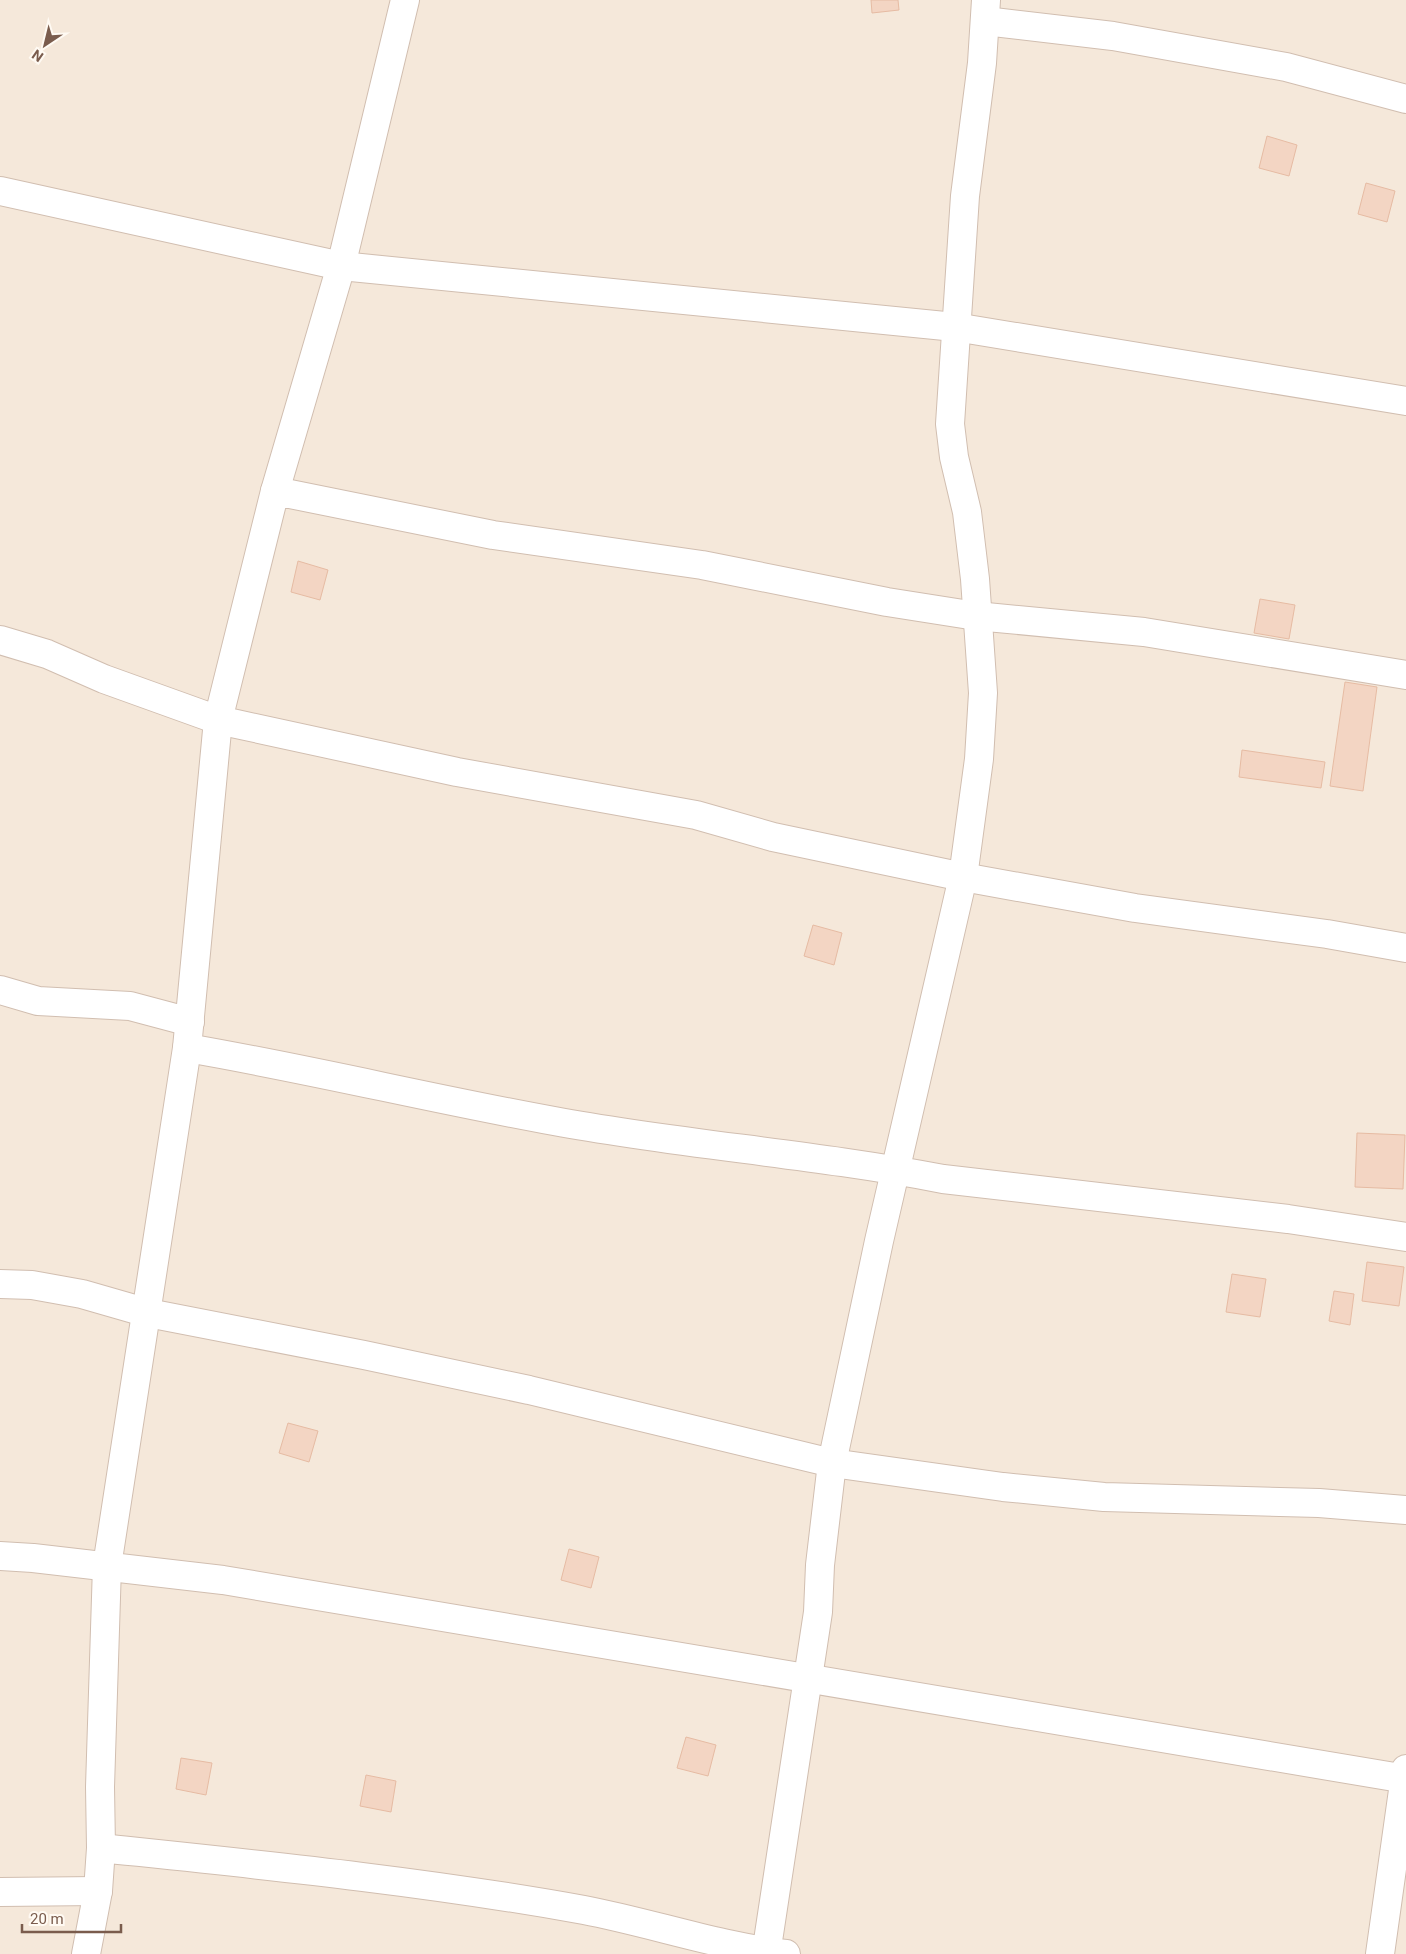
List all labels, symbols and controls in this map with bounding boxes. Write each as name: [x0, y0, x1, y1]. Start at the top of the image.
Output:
north arrow: [20, 20, 70, 70]
text: N: [29, 46, 46, 65]
scale bar: [22, 1902, 121, 1934]
text: 20 m: [30, 1910, 64, 1928]

